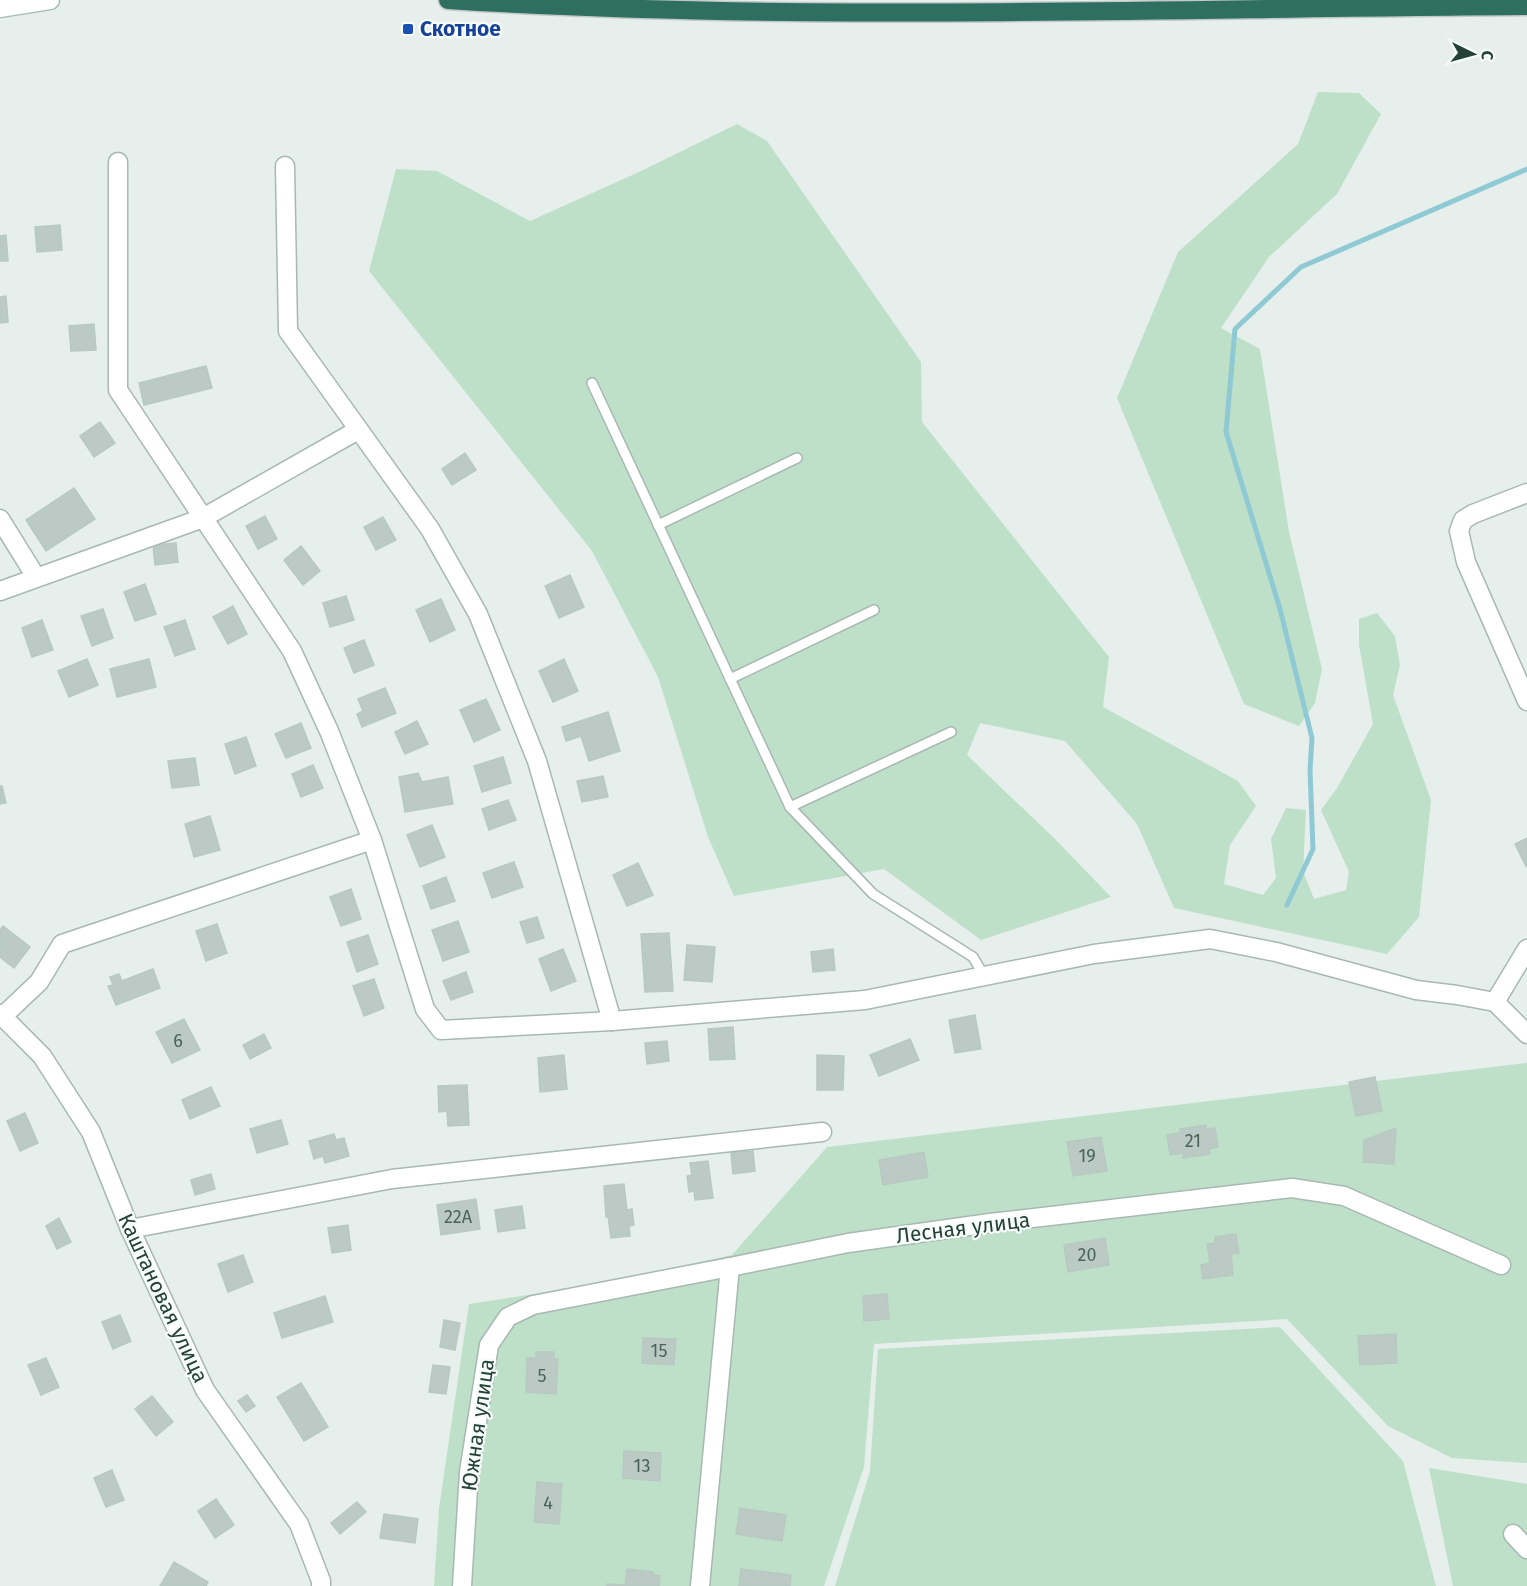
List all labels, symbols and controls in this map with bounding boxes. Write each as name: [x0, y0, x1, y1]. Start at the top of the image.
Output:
place label: Скотное: [420, 16, 501, 42]
marker: Скотное: [401, 22, 415, 36]
north arrow: [1443, 24, 1503, 84]
text: С: [1478, 50, 1497, 61]
house number: 6: [173, 1030, 183, 1052]
house number: 21: [1185, 1130, 1201, 1152]
house number: 19: [1078, 1145, 1096, 1167]
house number: 22А: [444, 1206, 473, 1228]
street label: Лесная улица: [894, 1207, 1032, 1249]
street label: Каштановая улица: [112, 1209, 214, 1387]
house number: 20: [1078, 1244, 1096, 1266]
house number: 15: [651, 1340, 667, 1362]
street label: Южная улица: [456, 1357, 500, 1493]
house number: 5: [537, 1365, 547, 1387]
house number: 13: [634, 1455, 650, 1477]
house number: 4: [543, 1492, 553, 1514]

